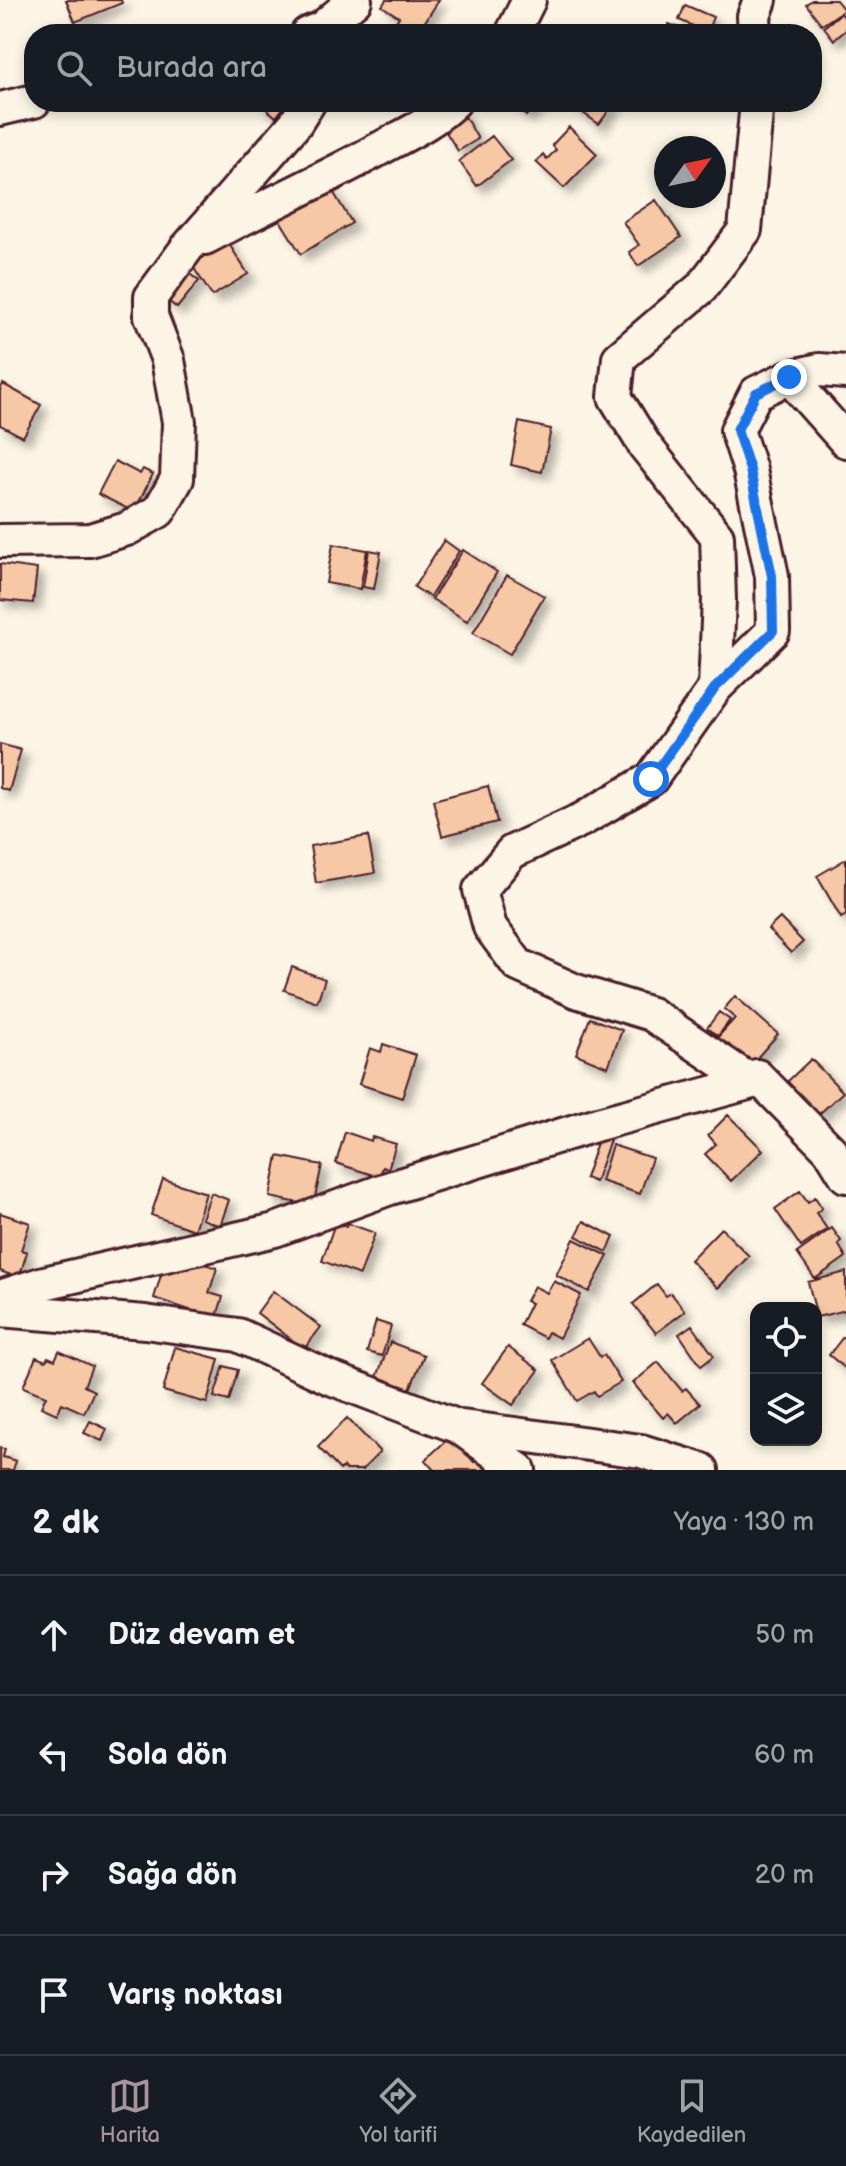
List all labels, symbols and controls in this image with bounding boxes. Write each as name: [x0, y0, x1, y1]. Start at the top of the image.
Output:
search box: [24, 24, 822, 112]
icon: search: [52, 46, 96, 90]
text: Burada ara: [116, 50, 267, 86]
north arrow: [654, 136, 726, 208]
route end: [771, 359, 807, 395]
route start: [633, 761, 669, 797]
map controls: [750, 1302, 822, 1446]
button: locate: [750, 1302, 822, 1374]
button: layers: [750, 1374, 822, 1446]
text: 2 dk: [32, 1502, 99, 1543]
text: Yaya · 130 m: [674, 1507, 814, 1538]
icon: ahead: [32, 1613, 76, 1657]
text: Düz devam et: [108, 1617, 295, 1653]
text: 50 m: [755, 1620, 814, 1651]
icon: left: [32, 1733, 76, 1777]
text: Sola dön: [108, 1737, 228, 1773]
text: 60 m: [754, 1740, 814, 1771]
icon: right: [32, 1853, 76, 1897]
text: Sağa dön: [108, 1857, 237, 1893]
text: 20 m: [755, 1860, 814, 1891]
icon: arrive: [32, 1973, 76, 2017]
text: Varış noktası: [108, 1977, 283, 2013]
tab: Harita: [100, 2074, 160, 2149]
tab: Yol tarifi: [359, 2074, 437, 2149]
tab: Kaydedilen: [637, 2074, 746, 2149]

